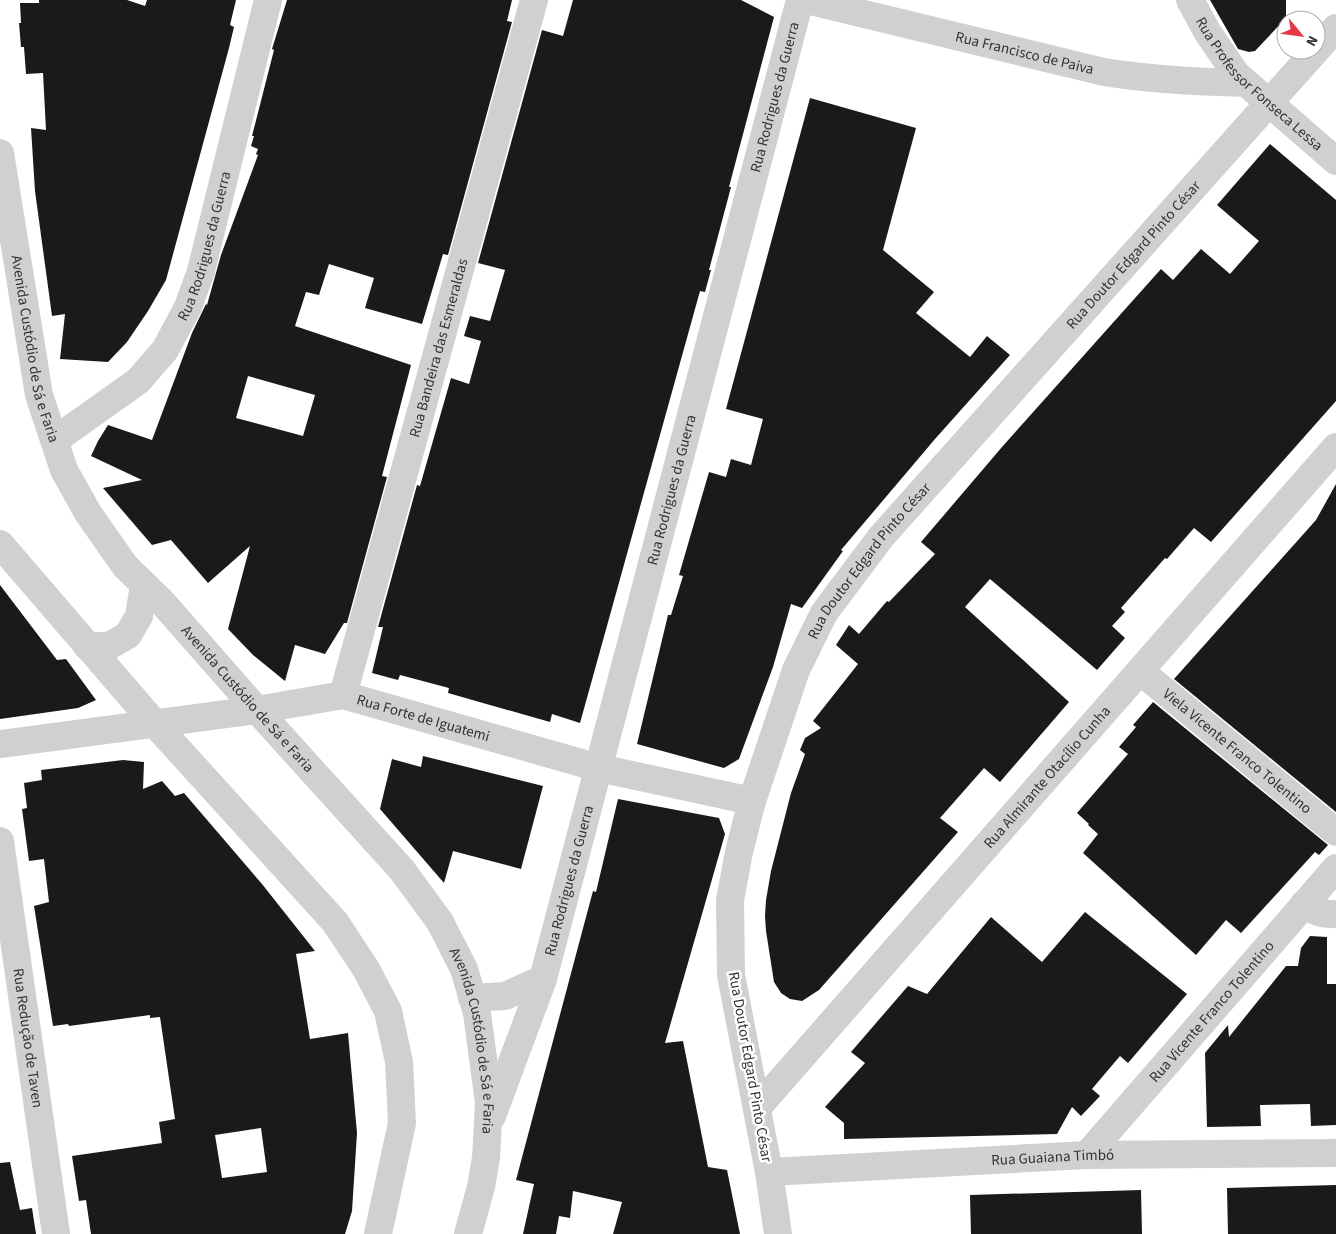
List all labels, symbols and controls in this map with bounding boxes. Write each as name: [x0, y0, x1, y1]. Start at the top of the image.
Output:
north arrow: [1276, 10, 1326, 60]
street label: Rua Professor Fonseca Lessa: [1191, 13, 1328, 156]
street label: Rua Rodrigues da Guerra: [745, 19, 804, 175]
street label: Rua Francisco de Paiva: [953, 26, 1096, 80]
text: N: [1300, 32, 1322, 50]
street label: Rua Rodrigues da Guerra: [172, 169, 236, 324]
street label: Rua Doutor Edgard Pinto César: [1061, 175, 1206, 334]
street label: Avenida Custódio de Sá e Faria: [6, 254, 65, 445]
street label: Rua Bandeira das Esmeraldas: [404, 256, 473, 440]
street label: Rua Rodrigues da Guerra: [642, 412, 701, 567]
street label: Rua Doutor Edgard Pinto César: [802, 477, 936, 643]
street label: Avenida Custódio de Sá e Faria: [176, 620, 319, 777]
street label: Viela Vicente Franco Tolentino: [1158, 683, 1317, 819]
street label: Rua Forte de Iguatemi: [354, 689, 492, 747]
street label: Rua Almirante Otacílio Cunha: [979, 701, 1115, 853]
street label: Rua Rodrigues da Guerra: [539, 803, 599, 958]
street label: Rua Vicente Franco Tolentino: [1144, 936, 1279, 1087]
street label: Avenida Custódio de Sá e Faria: [444, 944, 499, 1135]
street label: Rua Redução de Taven: [8, 967, 48, 1109]
street label: Rua Doutor Edgard Pinto César: [723, 970, 777, 1165]
street label: Rua Guaiana Timbó: [991, 1144, 1114, 1171]

